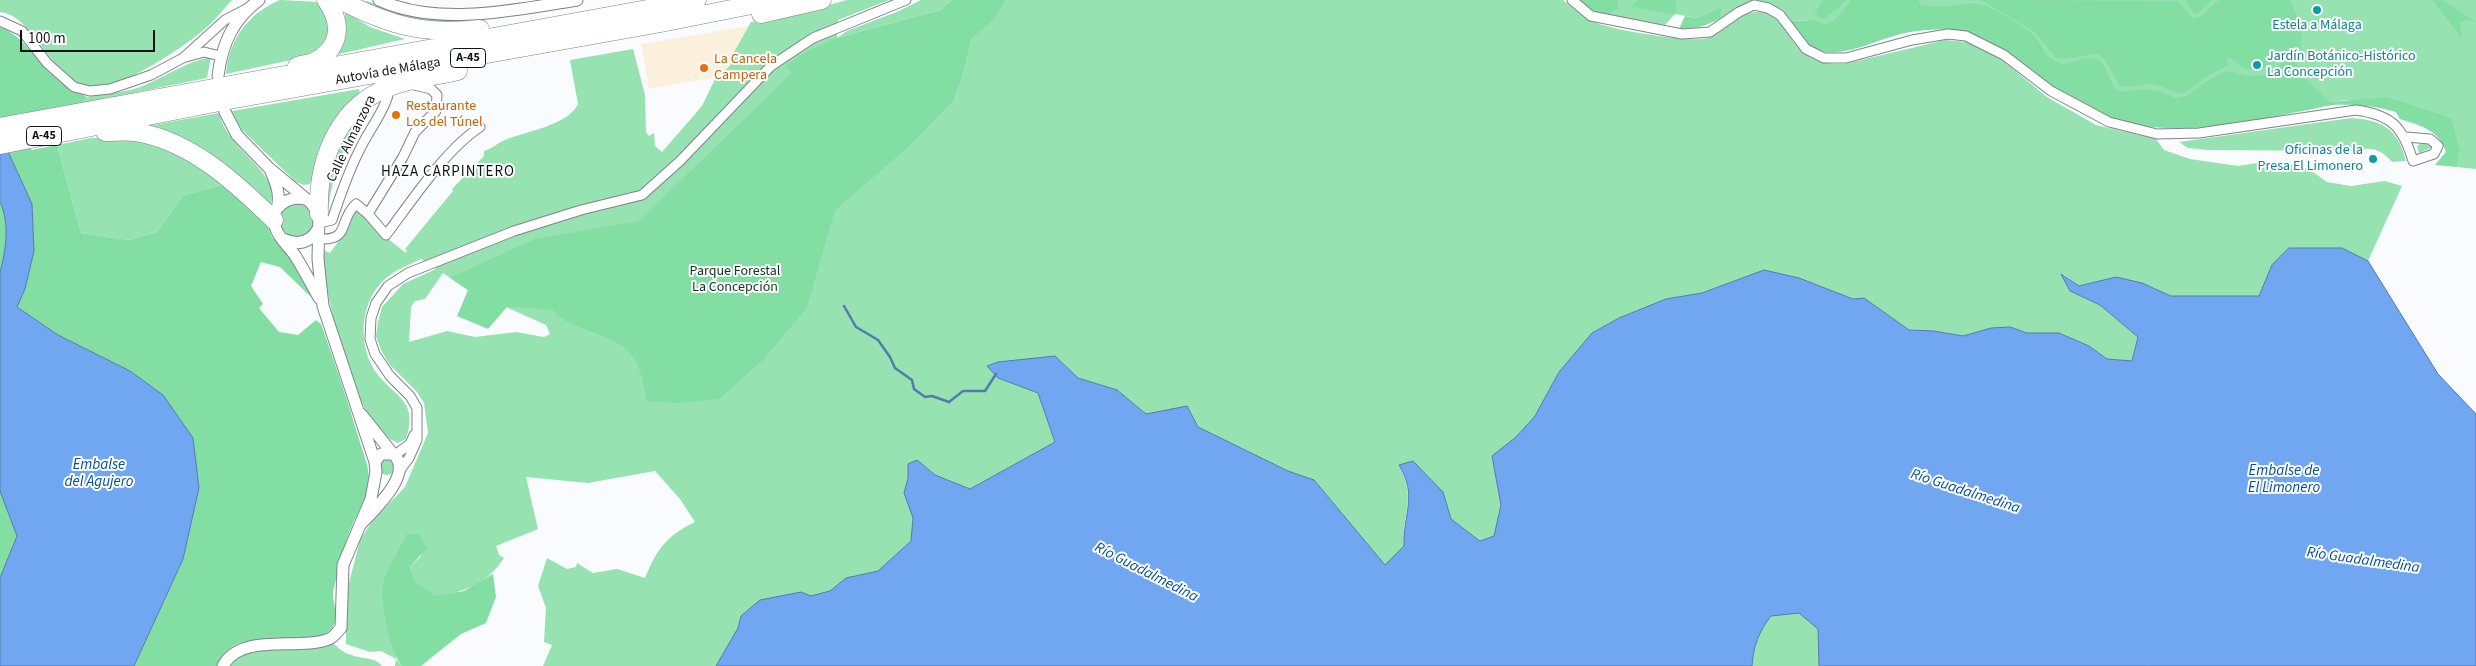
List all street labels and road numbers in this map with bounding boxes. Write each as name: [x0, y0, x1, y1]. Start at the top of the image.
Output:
road number: A-45: [450, 48, 486, 68]
street label: Autovía de Málaga: [334, 54, 442, 90]
street label: Calle Almanzora: [324, 93, 380, 185]
road number: A-45: [27, 126, 62, 146]

